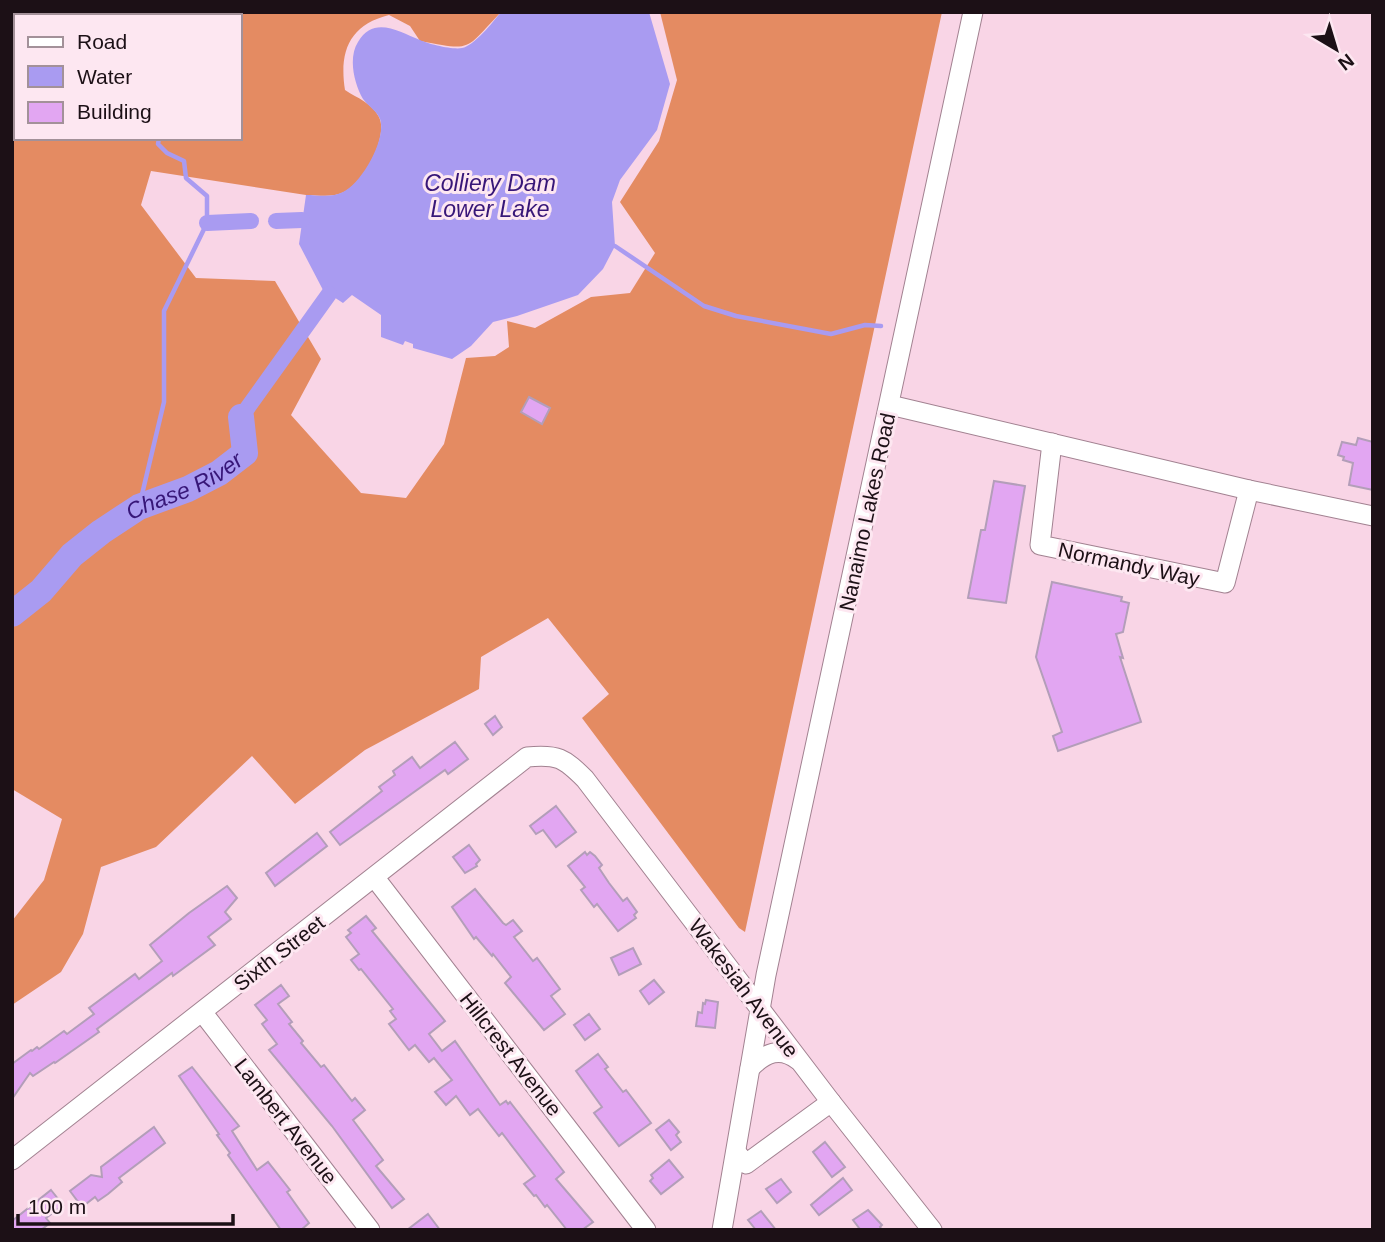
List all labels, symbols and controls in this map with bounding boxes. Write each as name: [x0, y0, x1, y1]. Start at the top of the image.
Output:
legend: [14, 14, 242, 140]
north arrow: [1301, 14, 1371, 84]
text: Road: [77, 30, 127, 53]
text: N: [1334, 50, 1358, 75]
text: Water: [77, 65, 132, 88]
text: Building: [77, 100, 152, 123]
water label: Colliery Dam Lower Lake: [424, 170, 556, 222]
street label: Nanaimo Lakes Road: [835, 411, 899, 613]
water label: Chase River: [121, 446, 249, 525]
street label: Normandy Way: [1056, 538, 1202, 590]
street label: Sixth Street: [229, 910, 329, 995]
street label: Wakesiah Avenue: [685, 914, 803, 1062]
street label: Hillcrest Avenue: [456, 988, 566, 1120]
street label: Lambert Avenue: [230, 1054, 342, 1188]
scale bar: [18, 1182, 233, 1226]
text: 100 m: [28, 1195, 86, 1218]

